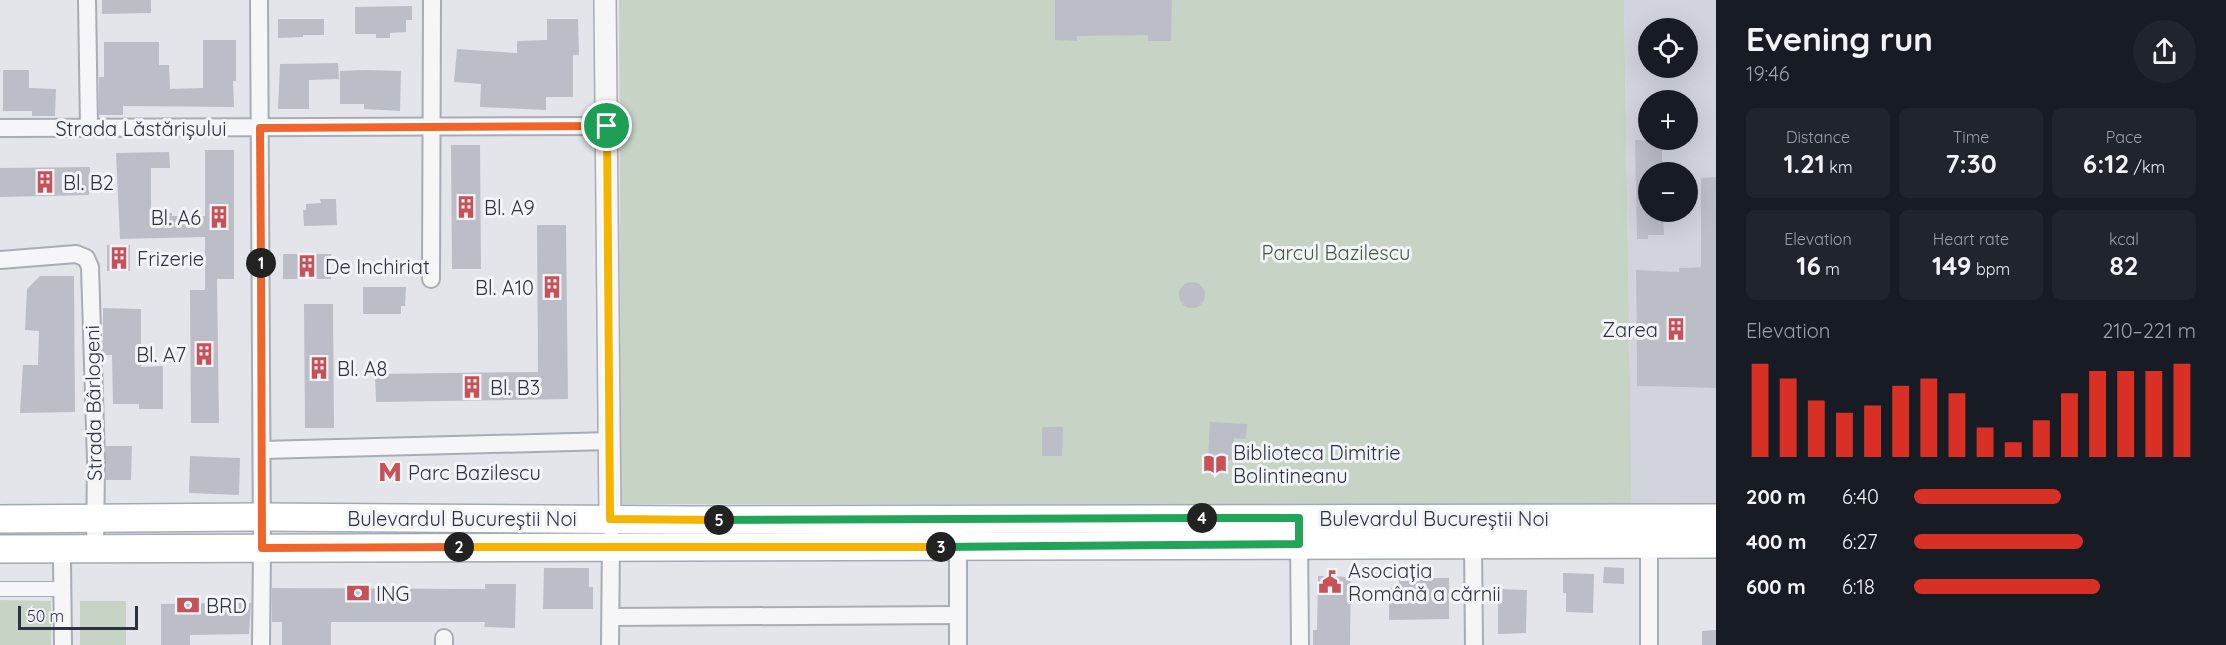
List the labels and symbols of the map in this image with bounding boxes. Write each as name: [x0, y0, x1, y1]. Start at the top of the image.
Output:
pin: [581, 100, 632, 151]
street label: Strada Lăstărișului: [55, 116, 227, 141]
building icon: Bl. B2: [32, 169, 58, 195]
place label: Bl. B2: [63, 170, 114, 195]
building icon: Bl. A9: [453, 194, 479, 220]
place label: Bl. A9: [484, 195, 535, 220]
building icon: Bl. A6: [206, 204, 232, 230]
place label: Bl. A6: [151, 205, 201, 230]
park label: Parcul Bazilescu: [1262, 240, 1410, 265]
building icon: Frizerie: [106, 245, 132, 271]
place label: Frizerie: [137, 246, 204, 271]
pin: 1: [246, 248, 276, 278]
building icon: De Inchiriat: [294, 253, 320, 279]
place label: De Inchiriat: [325, 254, 430, 279]
building icon: Bl. A10: [539, 274, 565, 300]
place label: Bl. A10: [475, 275, 534, 300]
building icon: Zarea: [1663, 316, 1689, 342]
place label: Zarea: [1602, 317, 1658, 342]
street label: Strada Bârlogeni: [79, 325, 107, 481]
building icon: Bl. A7: [191, 341, 217, 367]
place label: Bl. A7: [136, 342, 186, 367]
building icon: Bl. A8: [306, 355, 332, 381]
place label: Bl. A8: [337, 356, 387, 381]
building icon: Bl. B3: [459, 374, 485, 400]
place label: Bl. B3: [490, 375, 540, 400]
place label: Biblioteca Dimitrie Bolintineanu: [1233, 440, 1401, 488]
library icon: Biblioteca Dimitrie Bolintineanu: [1202, 451, 1228, 477]
metro station icon: Parc Bazilescu: [377, 459, 403, 485]
place label: Parc Bazilescu: [408, 460, 541, 485]
pin: 4: [1187, 503, 1217, 533]
pin: 5: [704, 505, 734, 535]
street label: Bulevardul Bucureștii Noi: [347, 506, 577, 531]
street label: Bulevardul Bucureștii Noi: [1319, 506, 1549, 531]
pin: 2: [444, 532, 474, 562]
pin: 3: [926, 532, 956, 562]
place label: Asociația Română a cărnii: [1348, 558, 1501, 606]
public building icon: Asociația Română a cărnii: [1317, 569, 1343, 595]
bank icon: ING: [345, 580, 371, 606]
place label: ING: [376, 581, 409, 606]
bank icon: BRD: [175, 592, 201, 618]
place label: BRD: [206, 593, 247, 618]
scale bar: [18, 603, 138, 630]

